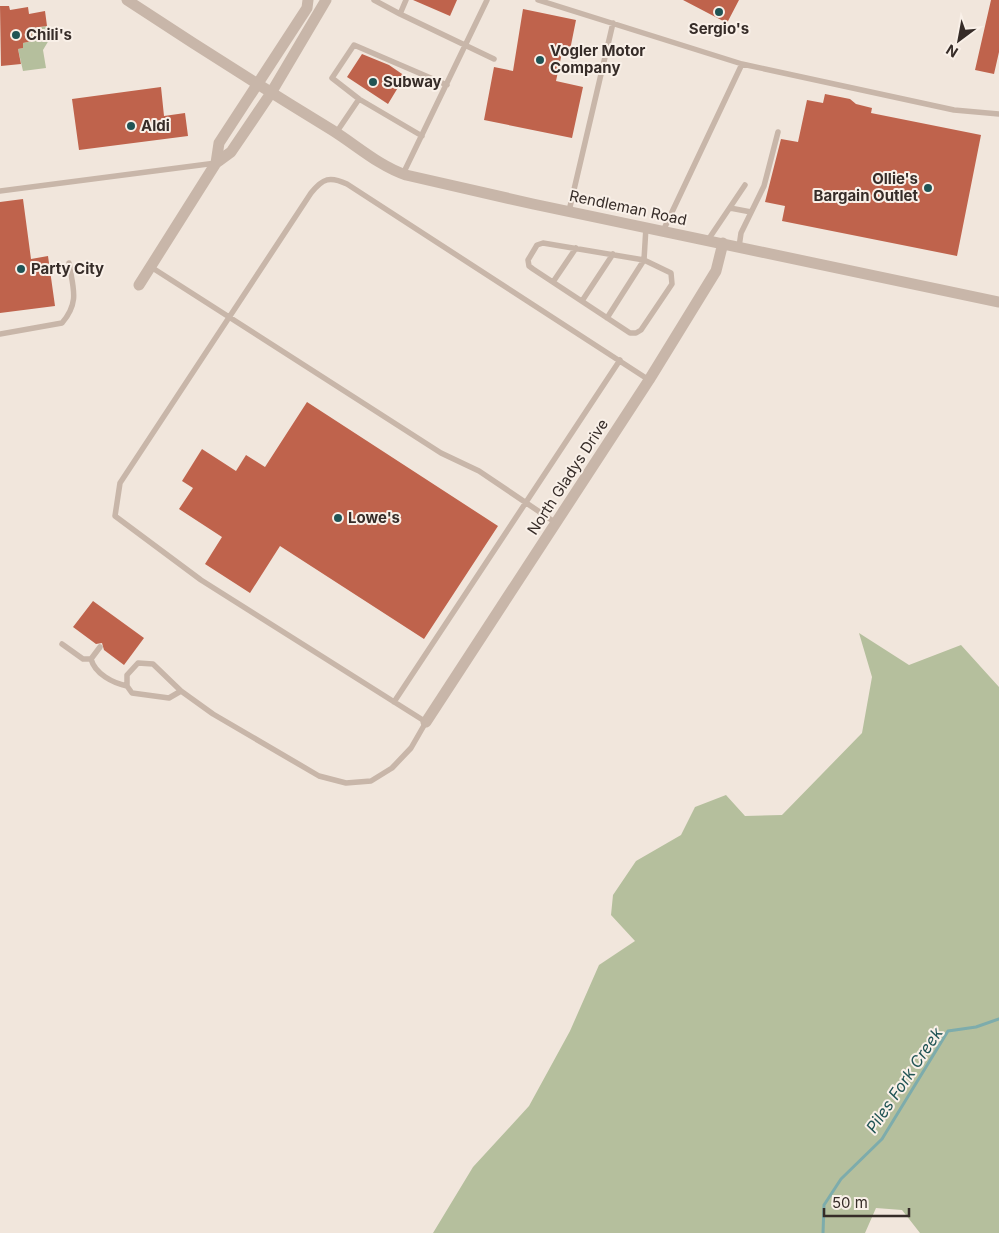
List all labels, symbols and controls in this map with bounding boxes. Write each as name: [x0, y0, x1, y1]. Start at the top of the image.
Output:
marker: Sergio's: [713, 6, 725, 18]
north arrow: [934, 15, 984, 65]
place label: Sergio's: [689, 19, 749, 38]
place label: Chili's: [26, 25, 72, 44]
marker: Chili's: [10, 29, 22, 41]
place label: Vogler Motor Company: [550, 41, 645, 77]
text: N: [943, 41, 961, 61]
marker: Vogler Motor Company: [534, 54, 546, 66]
place label: Subway: [383, 72, 442, 91]
marker: Subway: [367, 76, 379, 88]
place label: Aldi: [141, 116, 170, 135]
marker: Aldi: [125, 120, 137, 132]
place label: Ollie's Bargain Outlet: [814, 169, 919, 205]
marker: Ollie's Bargain Outlet: [922, 182, 934, 194]
street label: Rendleman Road: [568, 186, 688, 229]
place label: Party City: [31, 259, 104, 278]
marker: Party City: [15, 263, 27, 275]
street label: North Gladys Drive: [523, 415, 612, 538]
place label: Lowe's: [348, 508, 400, 527]
marker: Lowe's: [332, 512, 344, 524]
water label: Piles Fork Creek: [861, 1023, 947, 1136]
scale bar: [824, 1186, 909, 1218]
text: 50 m: [832, 1193, 868, 1212]

